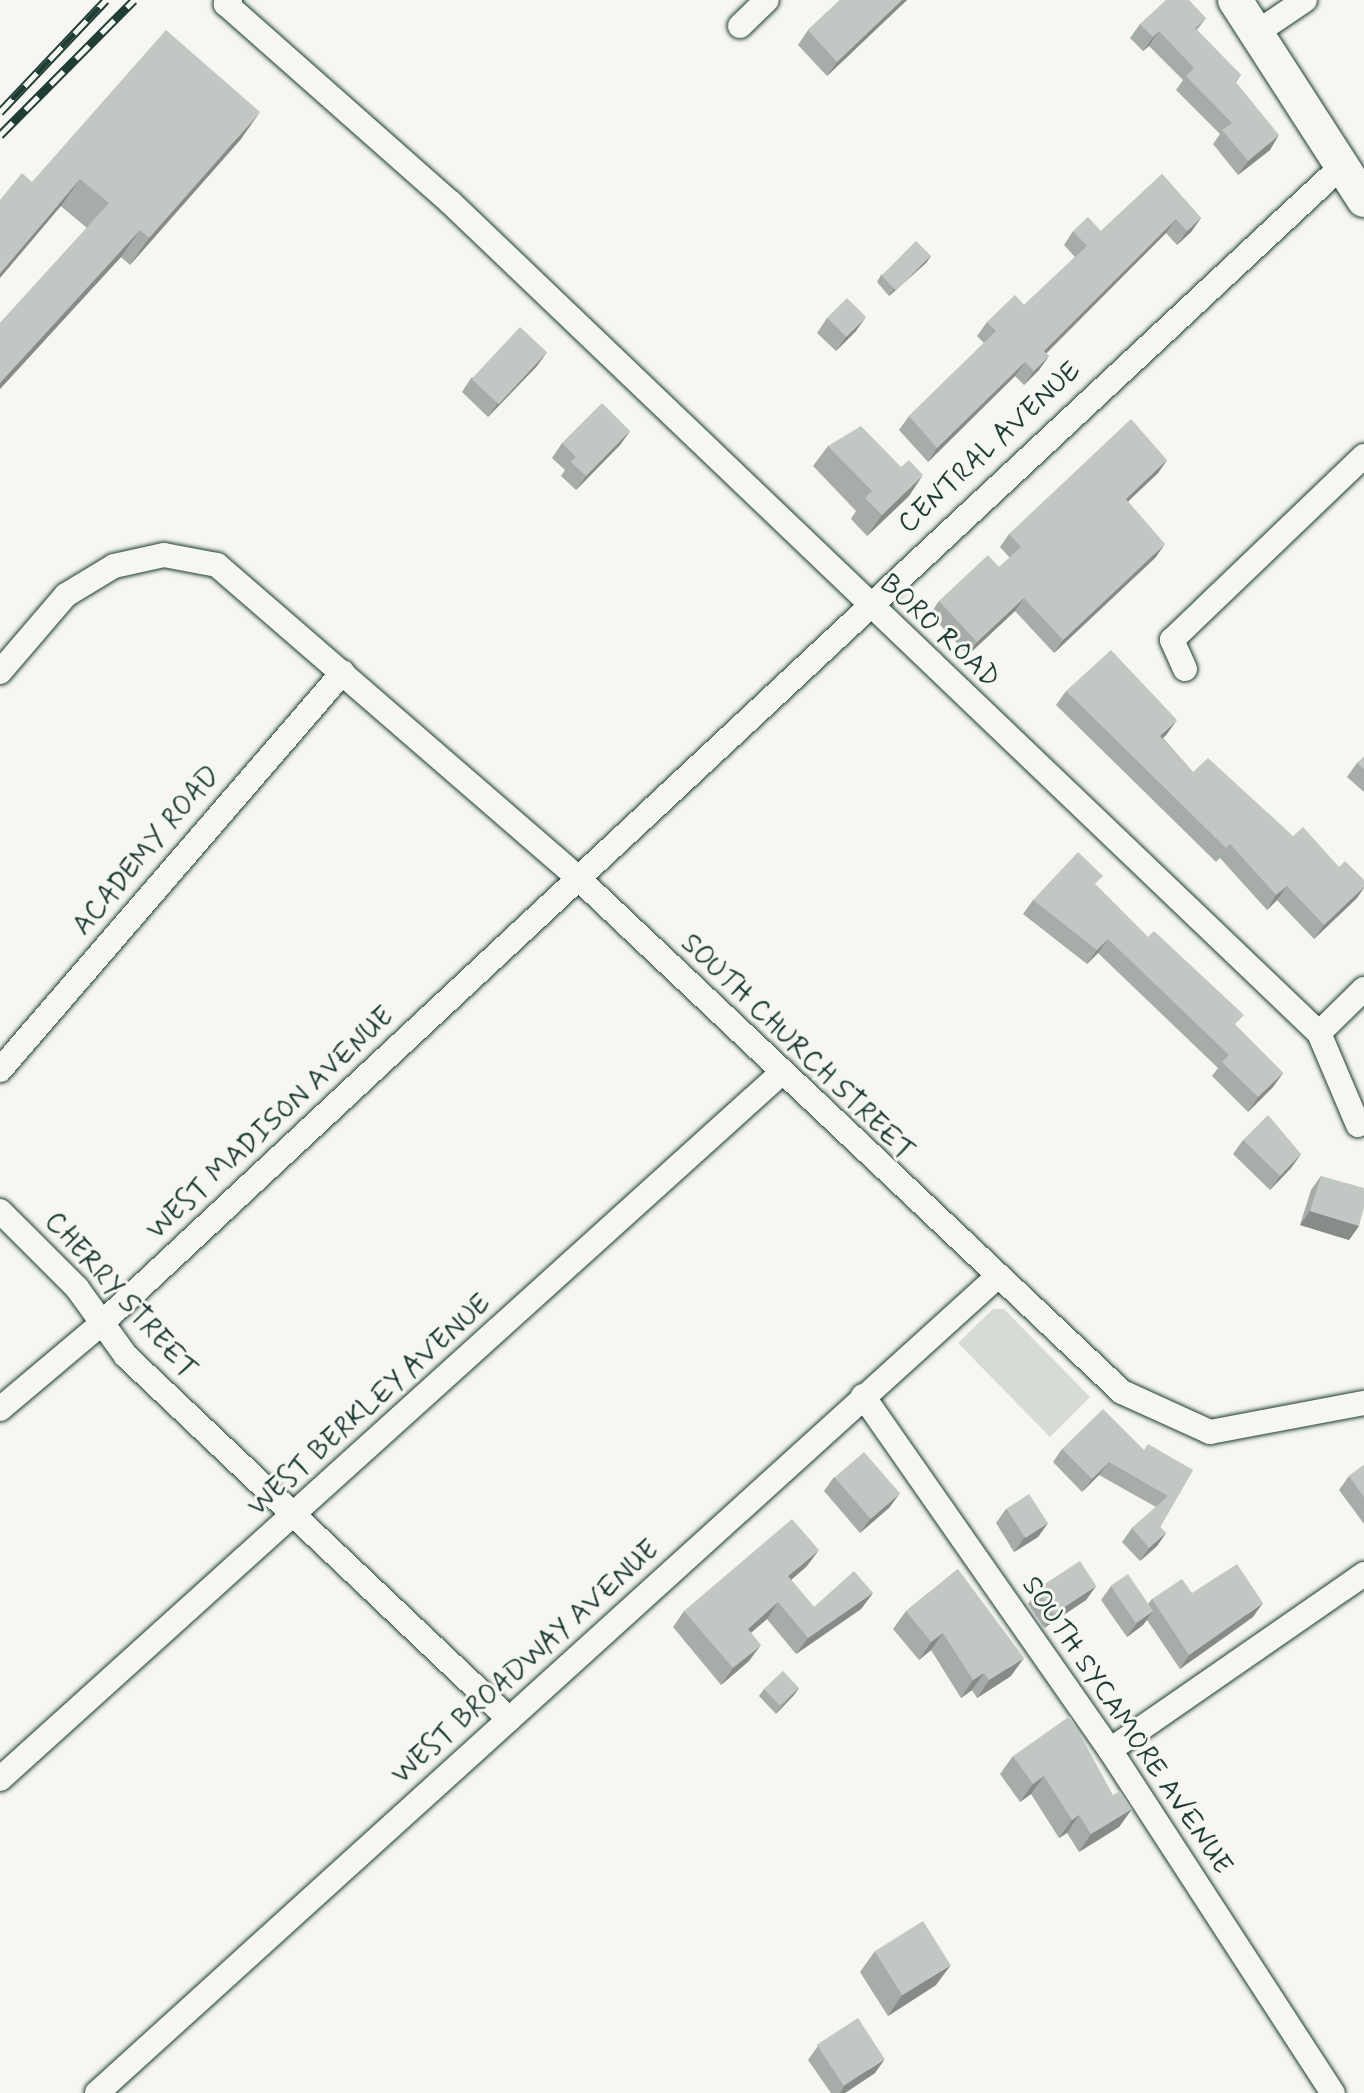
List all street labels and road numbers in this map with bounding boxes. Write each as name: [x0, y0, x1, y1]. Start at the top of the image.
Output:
street label: CENTRAL AVENUE: [891, 354, 1089, 542]
street label: BORO ROAD: [873, 569, 1005, 695]
street label: ACADEMY ROAD: [67, 760, 227, 942]
street label: SOUTH CHURCH STREET: [672, 926, 922, 1170]
street label: WEST MADISON AVENUE: [140, 1000, 402, 1248]
street label: CHERRY STREET: [35, 1205, 205, 1387]
street label: WEST BERKLEY AVENUE: [241, 1287, 499, 1525]
street label: WEST BROADWAY AVENUE: [386, 1534, 666, 1792]
street label: SOUTH SYCAMORE AVENUE: [1013, 1570, 1239, 1882]

